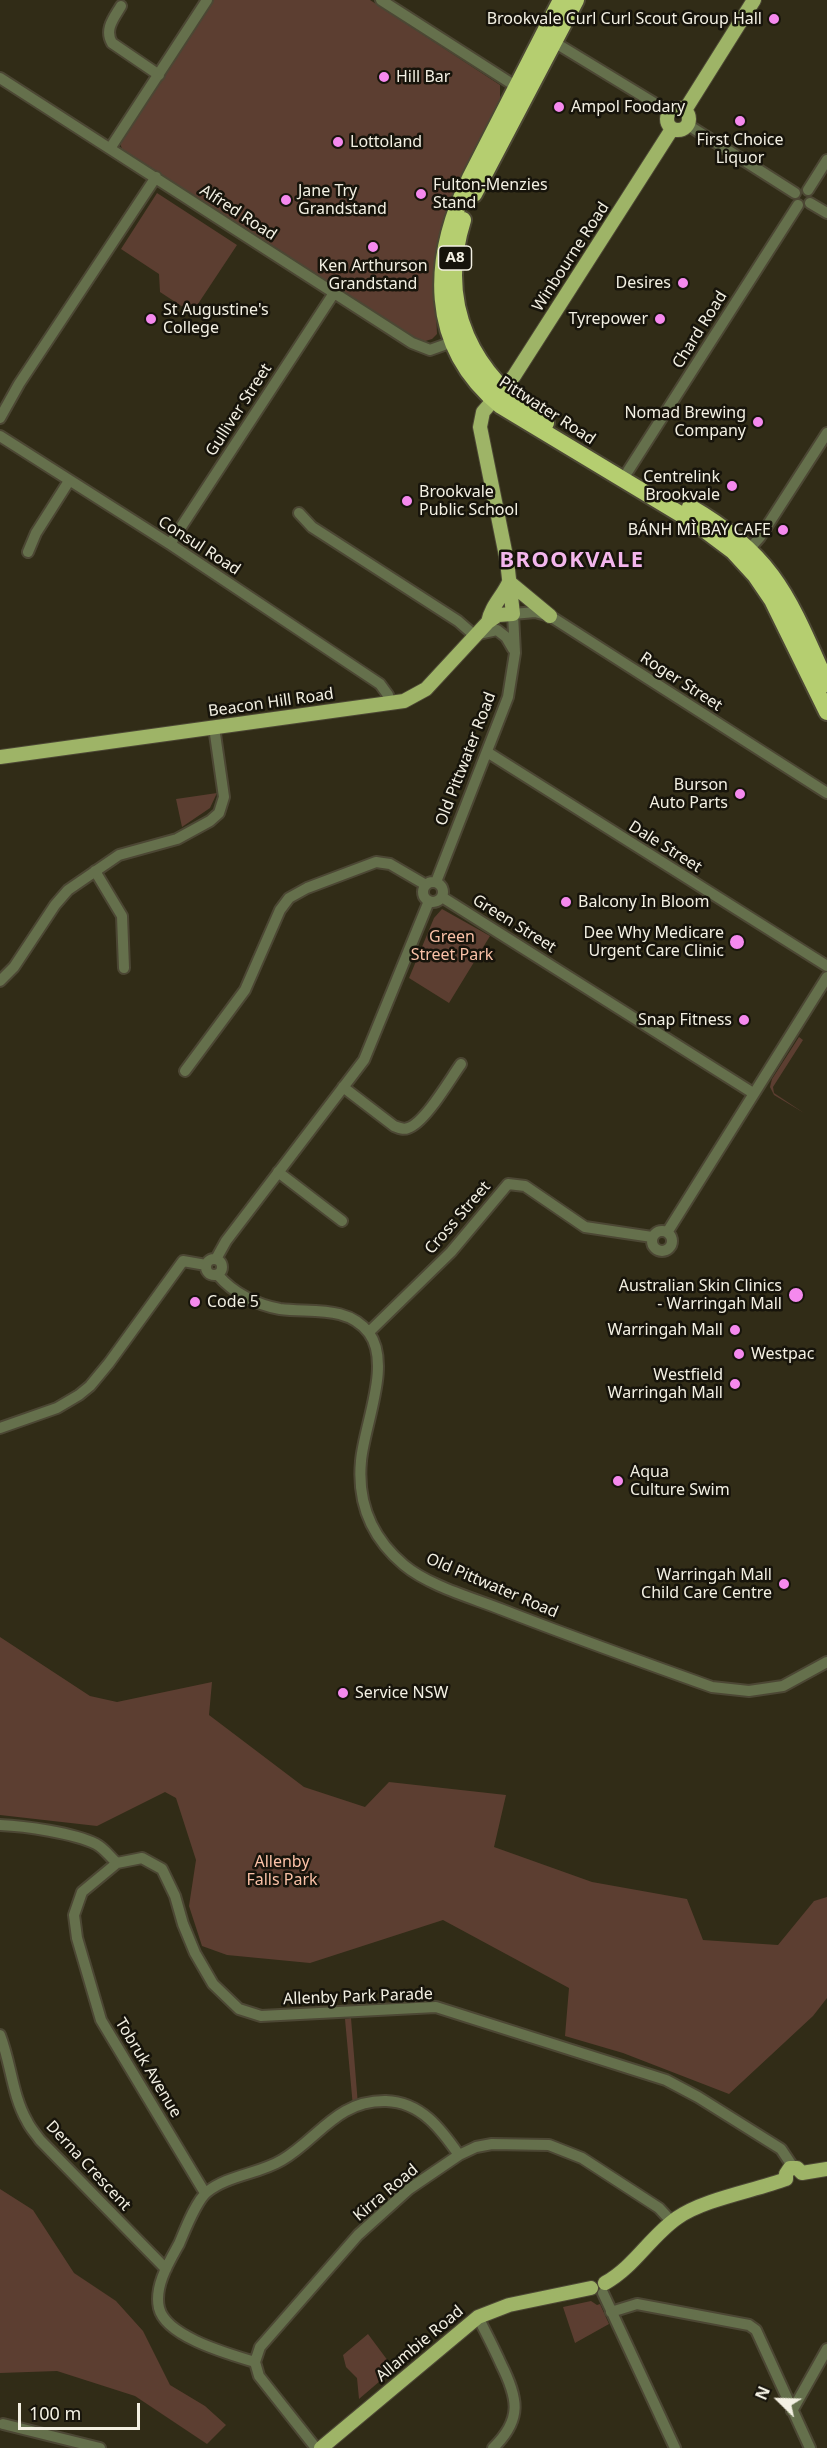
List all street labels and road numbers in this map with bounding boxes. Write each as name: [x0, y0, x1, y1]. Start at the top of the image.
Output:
street label: Alfred Road: [196, 181, 280, 245]
street label: Winbourne Road: [529, 199, 613, 315]
road number: A8: [438, 246, 472, 270]
street label: Chard Road: [669, 288, 731, 372]
street label: Gulliver Street: [202, 360, 276, 460]
street label: Pittwater Road: [495, 373, 599, 449]
street label: Consul Road: [154, 512, 244, 580]
street label: Roger Street: [636, 648, 726, 716]
street label: Beacon Hill Road: [207, 685, 335, 721]
street label: Old Pittwater Road: [432, 689, 500, 829]
street label: Dale Street: [625, 817, 705, 877]
street label: Green Street: [469, 891, 559, 957]
street label: Cross Street: [421, 1178, 495, 1258]
street label: Old Pittwater Road: [423, 1550, 561, 1622]
street label: Allenby Park Parade: [283, 1985, 433, 2009]
street label: Tobruk Avenue: [111, 2015, 185, 2121]
street label: Derna Crescent: [41, 2117, 135, 2215]
street label: Kirra Road: [350, 2160, 422, 2226]
street label: Allambie Road: [372, 2302, 468, 2386]

